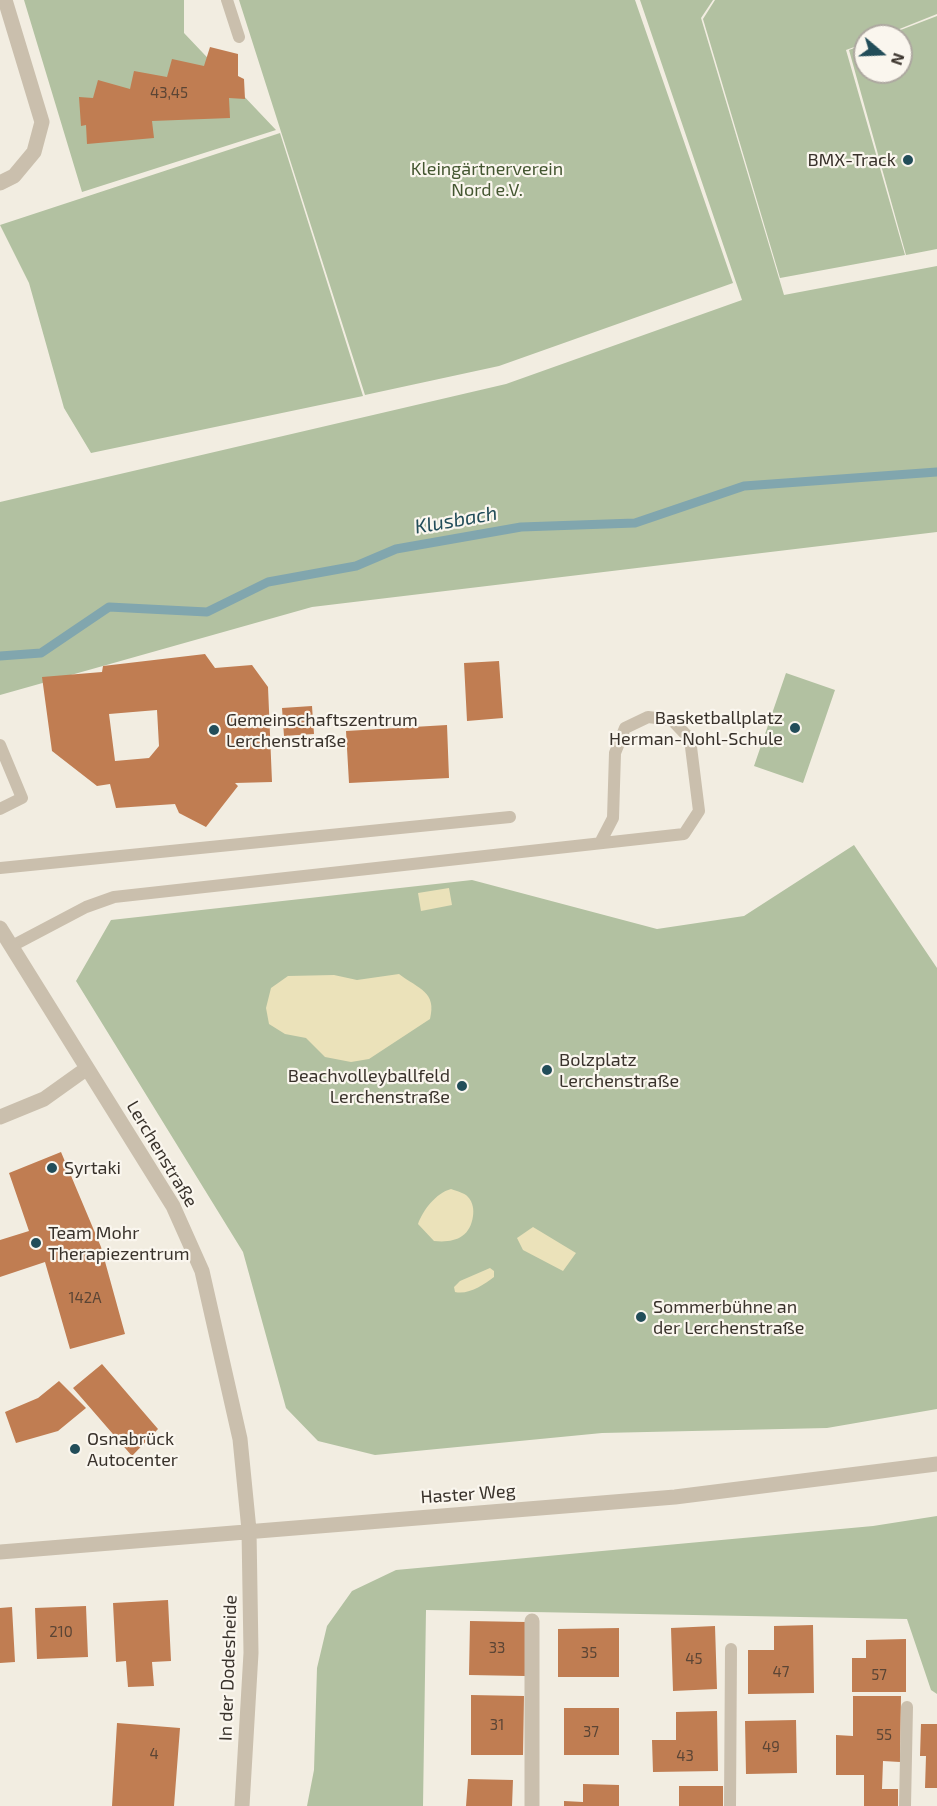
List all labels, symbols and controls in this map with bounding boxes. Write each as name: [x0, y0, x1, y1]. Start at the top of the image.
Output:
north arrow: [853, 24, 913, 84]
text: N: [888, 51, 909, 68]
house number: 43,45: [150, 84, 188, 102]
place label: BMX-Track: [807, 149, 896, 171]
marker: BMX-Track: [901, 153, 915, 167]
park label: Kleingärtnerverein Nord e.V.: [411, 158, 563, 201]
water label: Klusbach: [413, 501, 499, 539]
place label: Basketballplatz Herman-Nohl-Schule: [609, 707, 783, 750]
place label: Gemeinschaftszentrum Lerchenstraße: [226, 709, 418, 752]
marker: Basketballplatz Herman-Nohl-Schule: [788, 721, 802, 735]
marker: Gemeinschaftszentrum Lerchenstraße: [207, 723, 221, 737]
place label: Bolzplatz Lerchenstraße: [559, 1049, 679, 1092]
marker: Bolzplatz Lerchenstraße: [540, 1063, 554, 1077]
place label: Beachvolleyballfeld Lerchenstraße: [288, 1065, 450, 1108]
marker: Beachvolleyballfeld Lerchenstraße: [455, 1079, 469, 1093]
street label: Lerchenstraße: [122, 1097, 202, 1211]
place label: Syrtaki: [64, 1157, 121, 1179]
marker: Syrtaki: [45, 1161, 59, 1175]
place label: Team Mohr Therapiezentrum: [48, 1222, 190, 1264]
marker: Team Mohr Therapiezentrum: [29, 1236, 43, 1250]
house number: 142A: [69, 1289, 101, 1307]
place label: Sommerbühne an der Lerchenstraße: [653, 1296, 804, 1338]
marker: Sommerbühne an der Lerchenstraße: [634, 1310, 648, 1324]
place label: Osnabrück Autocenter: [87, 1428, 178, 1470]
marker: Osnabrück Autocenter: [68, 1442, 82, 1456]
street label: Haster Weg: [420, 1480, 516, 1508]
street label: In der Dodesheide: [215, 1595, 241, 1741]
house number: 210: [49, 1623, 73, 1641]
house number: 33: [489, 1639, 505, 1657]
house number: 35: [581, 1644, 597, 1662]
house number: 45: [685, 1650, 703, 1668]
house number: 47: [773, 1663, 789, 1681]
house number: 57: [871, 1666, 887, 1684]
house number: 31: [490, 1716, 504, 1734]
house number: 37: [583, 1723, 599, 1741]
house number: 55: [876, 1726, 892, 1744]
house number: 49: [762, 1738, 780, 1756]
house number: 4: [149, 1745, 159, 1763]
house number: 43: [676, 1747, 694, 1765]

